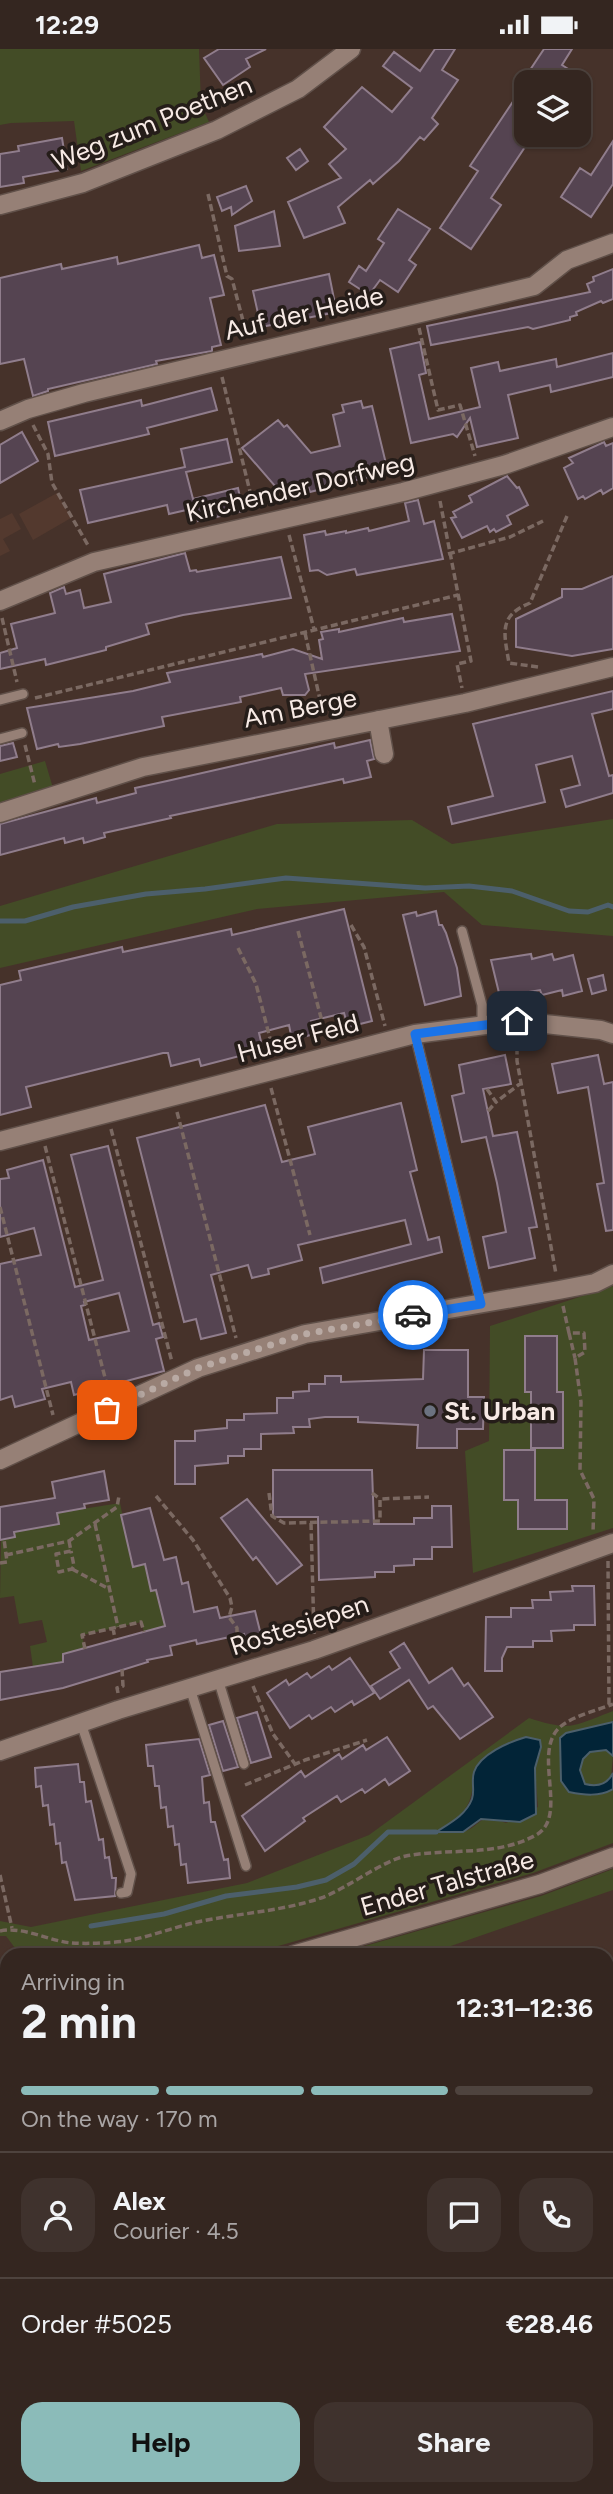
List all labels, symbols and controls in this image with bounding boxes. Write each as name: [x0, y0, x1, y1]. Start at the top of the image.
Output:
text: 12:29: [35, 9, 99, 41]
street label: Weg zum Poethen: [47, 68, 257, 178]
map controls: [514, 70, 591, 147]
button: layers: [514, 70, 591, 147]
street label: Auf der Heide: [221, 279, 387, 347]
street label: Kirchender Dorfweg: [183, 445, 417, 529]
street label: Am Berge: [241, 681, 359, 735]
pin: [487, 991, 547, 1051]
icon: home: [498, 1002, 536, 1040]
street label: Huser Feld: [234, 1006, 362, 1070]
courier: [378, 1280, 448, 1350]
icon: car: [394, 1296, 432, 1334]
pin: [77, 1380, 137, 1440]
icon: bag: [88, 1391, 126, 1429]
place label: St. Urban: [444, 1395, 555, 1427]
marker: St. Urban: [422, 1403, 438, 1419]
street label: Rostesiepen: [226, 1588, 372, 1662]
street label: Ender Talstraße: [356, 1843, 538, 1923]
text: Arriving in: [21, 1968, 125, 1996]
text: 12:31–12:36: [456, 1992, 593, 2024]
text: 2 min: [21, 1994, 137, 2050]
text: On the way · 170 m: [21, 2105, 218, 2133]
button: person: [21, 2178, 95, 2252]
button: chat: [427, 2178, 501, 2252]
button: phone: [519, 2178, 593, 2252]
text: Alex: [113, 2185, 166, 2217]
text: Courier · 4.5: [113, 2217, 239, 2245]
text: Order #5025: [21, 2308, 172, 2340]
text: €28.46: [506, 2308, 593, 2340]
button: Help: [21, 2402, 300, 2482]
button: Share: [314, 2402, 593, 2482]

